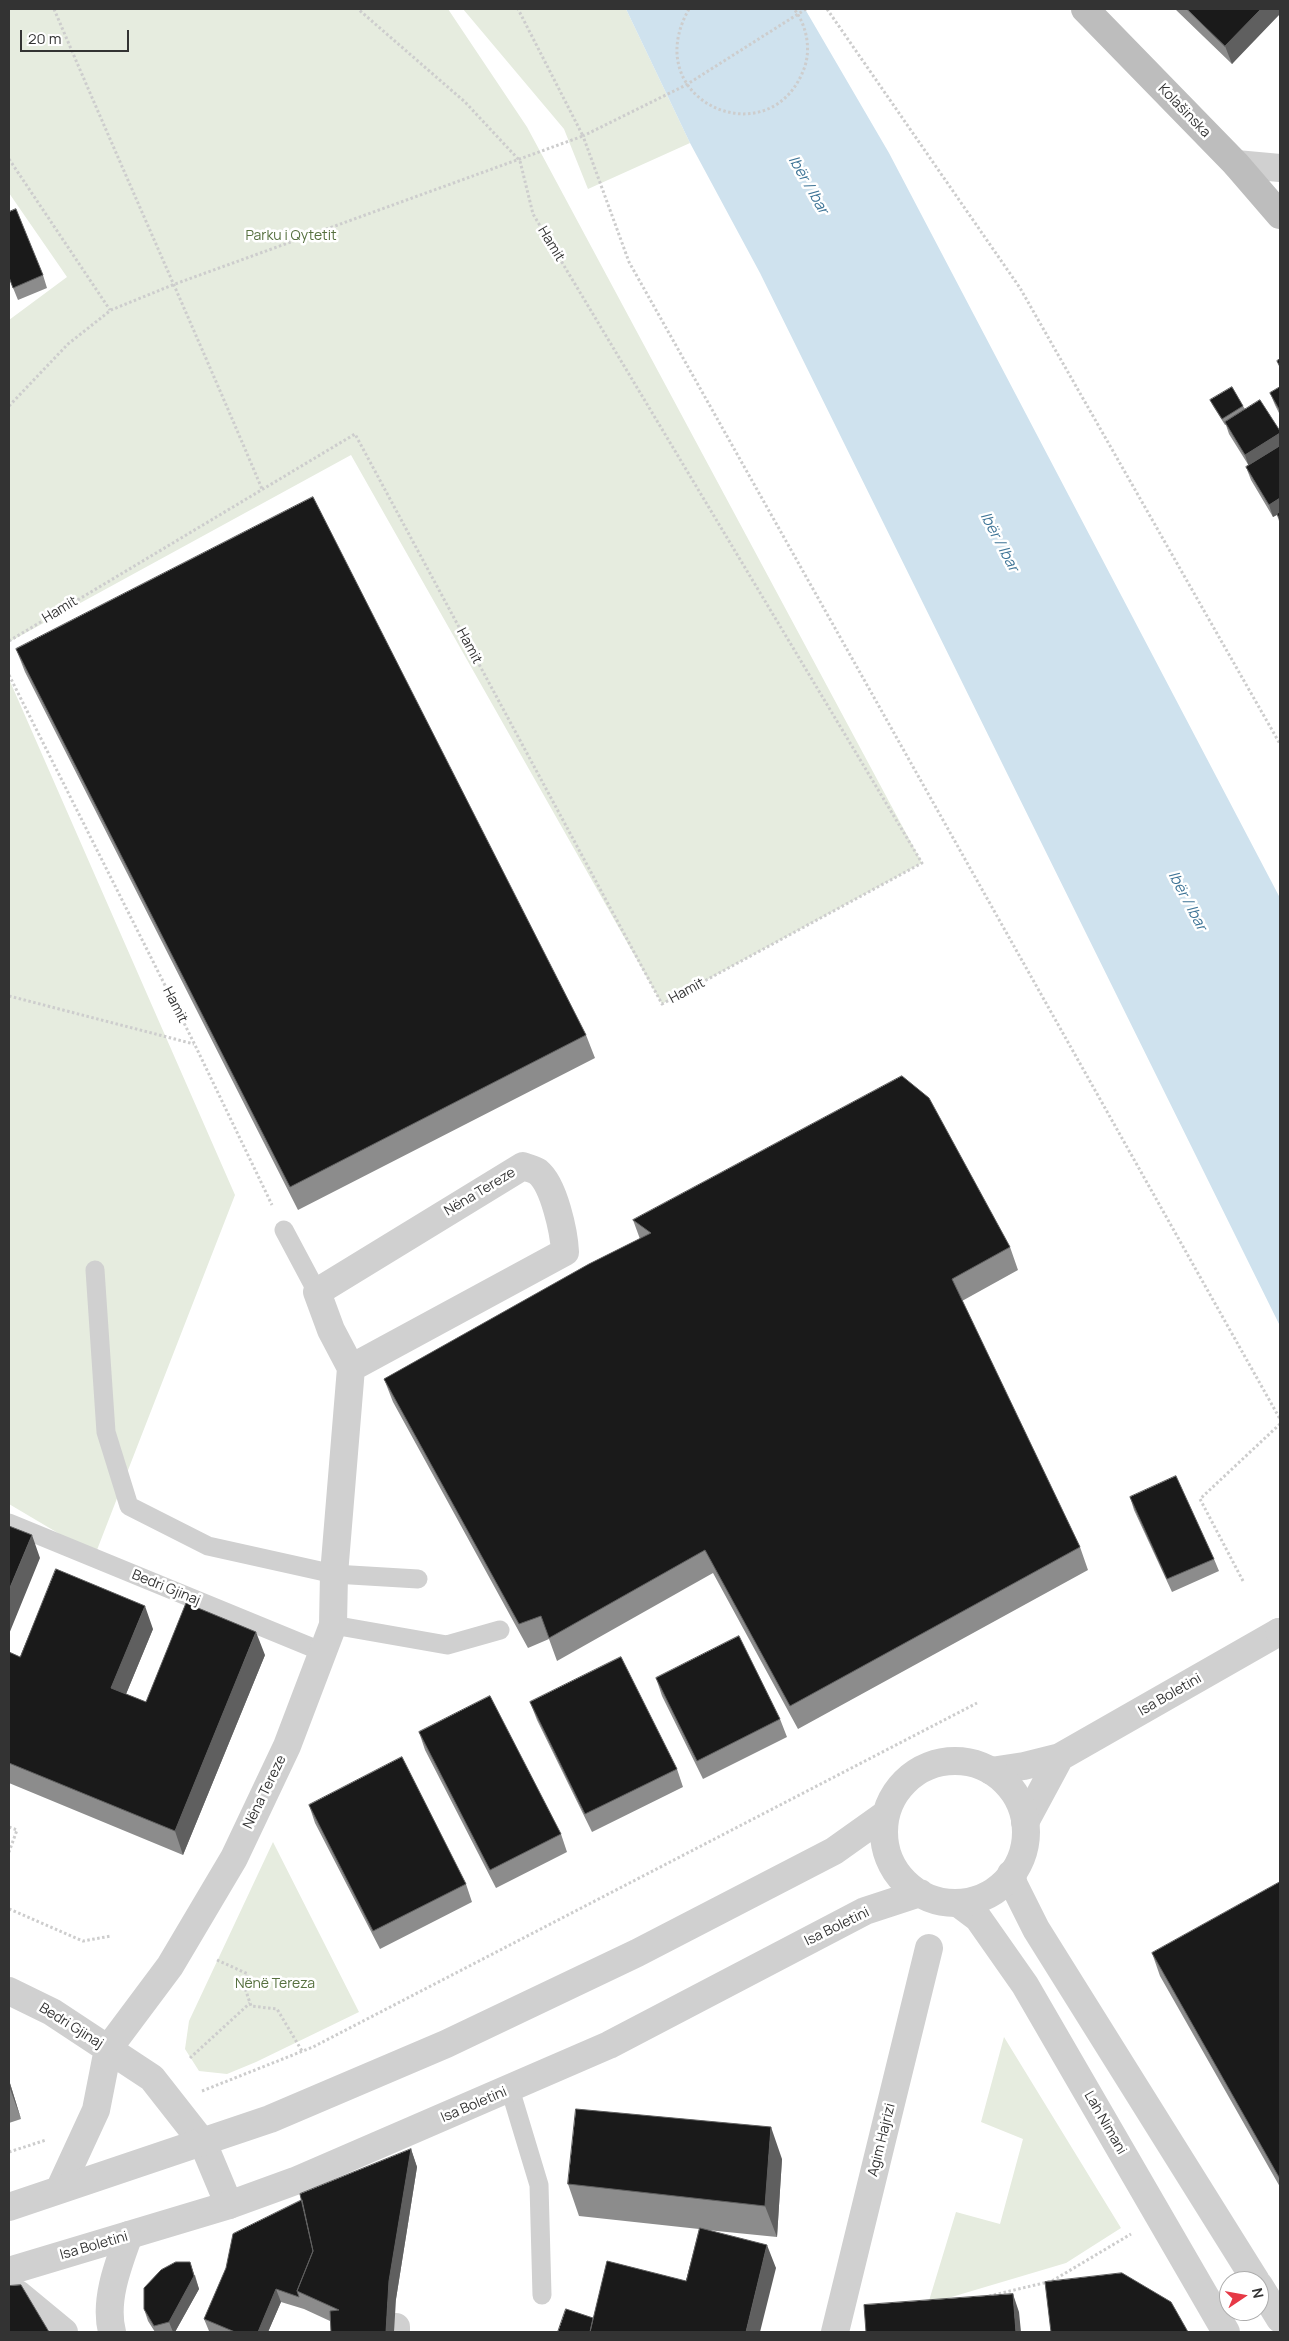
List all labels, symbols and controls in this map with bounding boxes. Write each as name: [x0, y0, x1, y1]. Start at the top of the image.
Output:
scale bar: [22, 20, 131, 52]
text: 20 m: [28, 28, 61, 49]
street label: Kolašinska: [1154, 81, 1214, 141]
water label: Ibër / Ibar: [784, 153, 832, 217]
street label: Hamit: [534, 223, 568, 265]
park label: Parku i Qytetit: [245, 228, 337, 244]
water label: Ibër / Ibar: [976, 509, 1022, 575]
street label: Hamit: [39, 593, 81, 627]
street label: Hamit: [453, 625, 485, 667]
water label: Ibër / Ibar: [1164, 868, 1210, 934]
street label: Hamit: [666, 975, 708, 1007]
street label: Hamit: [159, 984, 191, 1026]
street label: Nëna Tereze: [441, 1164, 519, 1220]
street label: Bedri Gjinaj: [129, 1567, 203, 1609]
street label: Isa Boletini: [1136, 1670, 1204, 1720]
street label: Nëna Tereze: [240, 1752, 290, 1832]
street label: Isa Boletini: [802, 1904, 872, 1950]
park label: Nënë Tereza: [235, 1976, 315, 1992]
street label: Bedri Gjinaj: [36, 2000, 106, 2052]
street label: Isa Boletini: [439, 2084, 509, 2126]
street label: Lah Nimani: [1080, 2088, 1130, 2158]
street label: Agim Hajrizi: [865, 2102, 899, 2178]
street label: Isa Boletini: [58, 2228, 130, 2264]
north arrow: [1219, 2271, 1269, 2321]
text: N: [1248, 2286, 1269, 2300]

